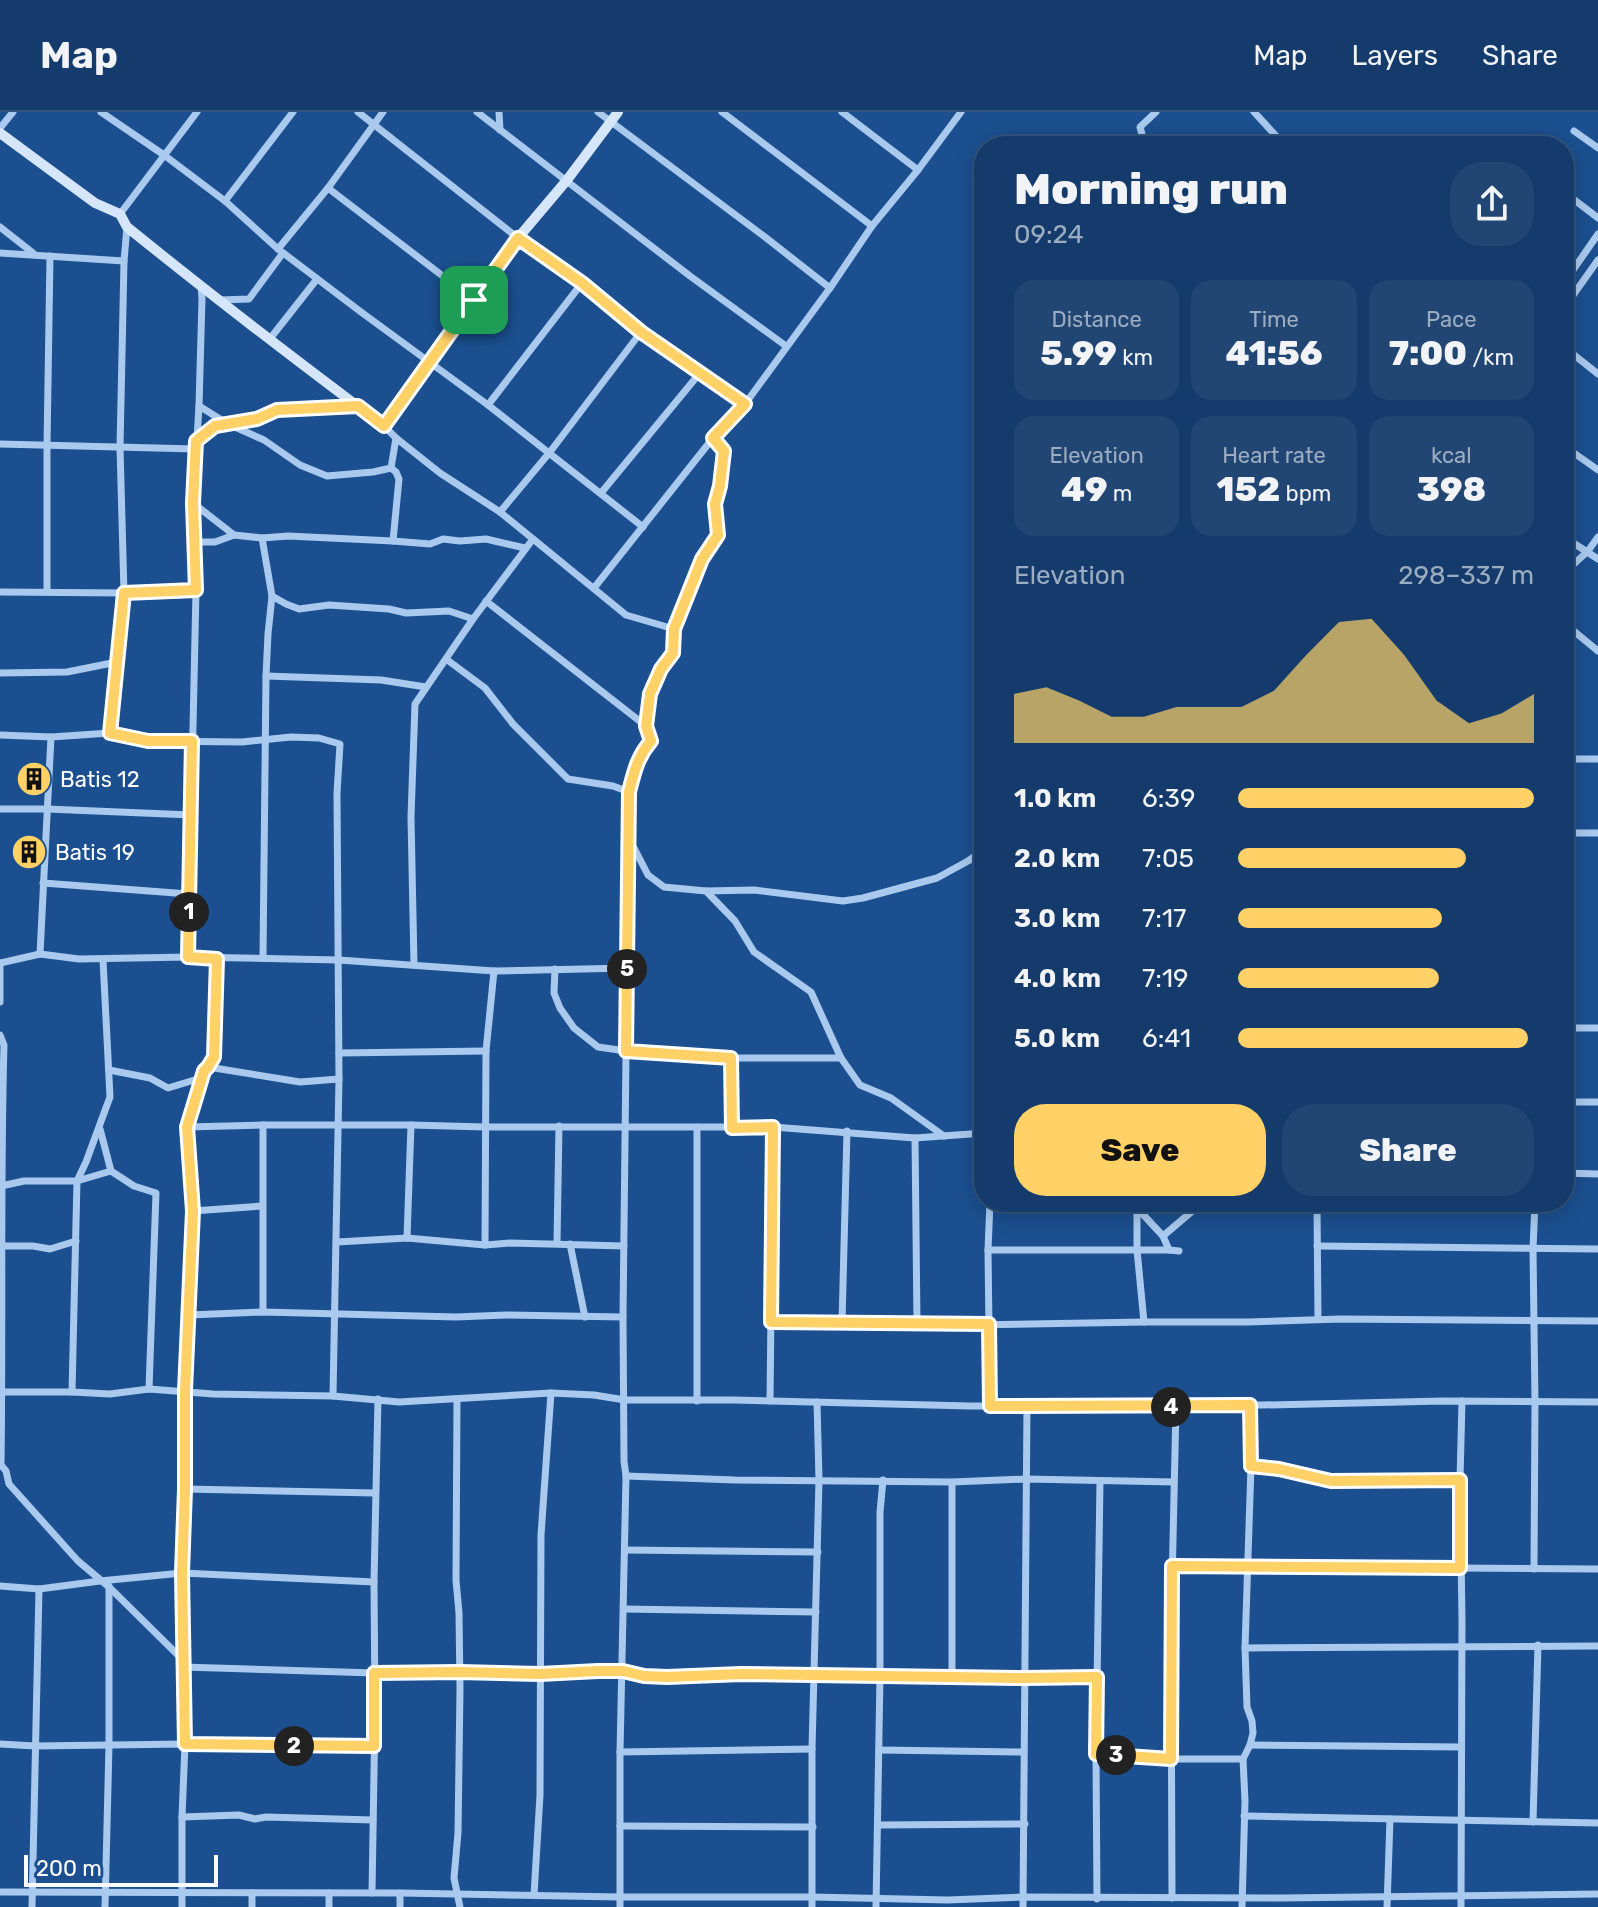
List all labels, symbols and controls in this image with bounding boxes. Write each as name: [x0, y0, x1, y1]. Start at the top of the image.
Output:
text: Map: [40, 32, 118, 78]
text: Map: [1253, 39, 1308, 72]
text: Layers: [1352, 39, 1438, 72]
text: Share: [1482, 39, 1558, 72]
button: share: [1450, 162, 1534, 246]
text: Morning run: [1014, 163, 1288, 215]
text: 09:24: [1014, 219, 1084, 250]
pin: [440, 266, 508, 334]
icon: arrive: [452, 278, 496, 322]
text: Distance: [1052, 306, 1142, 333]
text: Time: [1249, 306, 1299, 333]
text: Pace: [1426, 306, 1477, 333]
text: 5.99: [1040, 333, 1117, 374]
text: 41:56: [1225, 333, 1323, 374]
text: 7:00: [1389, 333, 1467, 374]
text: km: [1117, 344, 1153, 371]
text: /km: [1467, 344, 1514, 371]
text: Elevation: [1050, 442, 1144, 469]
text: Heart rate: [1222, 442, 1326, 469]
text: kcal: [1431, 442, 1472, 469]
text: 49: [1061, 469, 1107, 510]
text: 152: [1217, 469, 1280, 510]
text: 398: [1417, 469, 1486, 510]
text: m: [1107, 480, 1132, 507]
text: bpm: [1280, 480, 1331, 507]
text: Elevation: [1014, 560, 1125, 591]
text: 298–337 m: [1398, 560, 1534, 591]
building icon: Batis 12: [15, 760, 53, 798]
place label: Batis 12: [60, 766, 140, 793]
text: 1.0 km: [1014, 783, 1096, 814]
text: 6:39: [1142, 783, 1195, 814]
building icon: Batis 19: [10, 833, 48, 871]
place label: Batis 19: [55, 839, 135, 866]
text: 2.0 km: [1014, 843, 1100, 874]
text: 7:05: [1142, 843, 1194, 874]
pin: 1: [169, 892, 209, 932]
text: 1: [184, 898, 194, 925]
text: 3.0 km: [1014, 903, 1101, 934]
text: 7:17: [1142, 903, 1186, 934]
pin: 5: [607, 949, 647, 989]
text: 5: [620, 955, 634, 982]
text: 4.0 km: [1014, 963, 1101, 994]
text: 7:19: [1142, 963, 1189, 994]
text: 5.0 km: [1014, 1023, 1100, 1054]
text: 6:41: [1142, 1023, 1191, 1054]
button: Save: [1014, 1104, 1266, 1196]
button: Share: [1282, 1104, 1534, 1196]
pin: 4: [1151, 1387, 1191, 1427]
text: 4: [1163, 1393, 1179, 1420]
pin: 2: [274, 1726, 314, 1766]
text: 2: [287, 1732, 301, 1759]
pin: 3: [1096, 1735, 1136, 1775]
text: 3: [1109, 1741, 1123, 1768]
scale bar: [24, 1851, 218, 1887]
text: 200 m: [36, 1855, 102, 1882]

